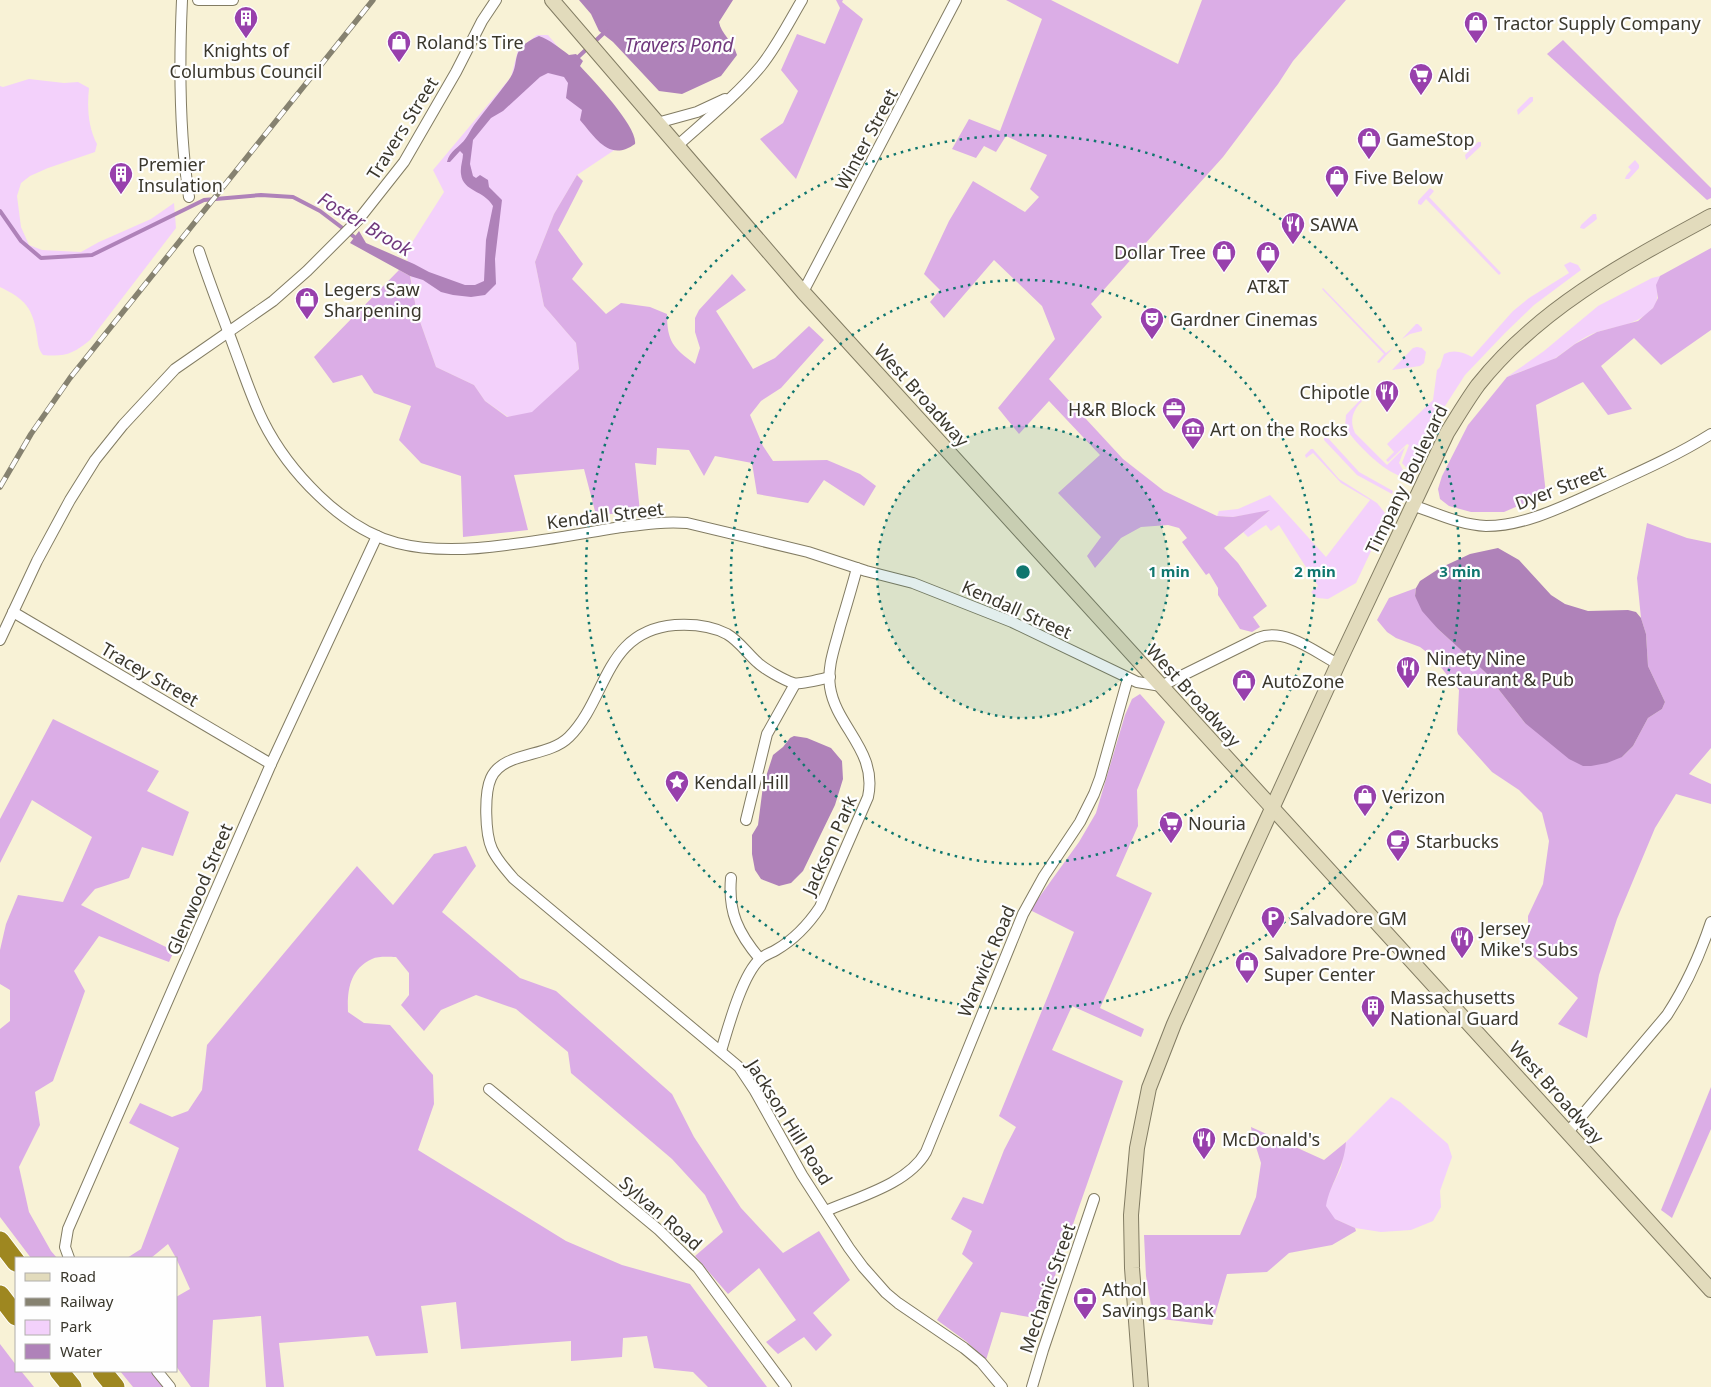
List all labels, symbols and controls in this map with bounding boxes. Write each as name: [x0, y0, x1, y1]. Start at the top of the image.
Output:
building icon: Knights of Columbus Council: [233, 5, 259, 39]
shop icon: Tractor Supply Company: [1463, 10, 1489, 44]
place label: Tractor Supply Company: [1494, 11, 1701, 35]
shop icon: Roland's Tire: [386, 29, 412, 63]
place label: Roland's Tire: [416, 30, 524, 54]
water label: Travers Pond: [624, 32, 735, 58]
place label: Knights of Columbus Council: [170, 38, 322, 83]
supermarket icon: Aldi: [1408, 62, 1434, 96]
place label: Aldi: [1438, 63, 1470, 87]
street label: Travers Street: [361, 72, 443, 184]
street label: Winter Street: [829, 84, 903, 194]
shop icon: GameStop: [1356, 126, 1382, 160]
place label: GameStop: [1386, 127, 1475, 151]
place label: Premier Insulation: [138, 152, 223, 197]
building icon: Premier Insulation: [108, 161, 134, 195]
shop icon: Five Below: [1324, 164, 1350, 198]
place label: Five Below: [1354, 165, 1443, 189]
water label: Foster Brook: [313, 186, 417, 263]
restaurant icon: SAWA: [1280, 211, 1306, 245]
place label: SAWA: [1310, 212, 1359, 236]
shop icon: Dollar Tree: [1211, 239, 1237, 273]
place label: Dollar Tree: [1114, 240, 1206, 264]
shop icon: AT&T: [1255, 240, 1281, 274]
place label: AT&T: [1247, 274, 1289, 298]
place label: Legers Saw Sharpening: [324, 277, 422, 322]
shop icon: Legers Saw Sharpening: [294, 286, 320, 320]
theatre icon: Gardner Cinemas: [1139, 306, 1165, 340]
place label: Gardner Cinemas: [1170, 307, 1318, 331]
street label: West Broadway: [869, 338, 975, 452]
restaurant icon: Chipotle: [1374, 379, 1400, 413]
place label: Chipotle: [1300, 380, 1370, 404]
office icon: H&R Block: [1161, 396, 1187, 430]
place label: H&R Block: [1068, 397, 1156, 421]
street label: Timpany Boulevard: [1359, 400, 1453, 558]
museum icon: Art on the Rocks: [1180, 416, 1206, 450]
place label: Art on the Rocks: [1210, 417, 1348, 441]
street label: Dyer Street: [1511, 459, 1609, 515]
street label: Kendall Street: [545, 496, 665, 534]
text: 1 min: [1148, 561, 1190, 581]
text: 2 min: [1294, 561, 1336, 581]
text: 3 min: [1439, 561, 1481, 581]
centre of rings: [1014, 563, 1032, 581]
street label: Kendall Street: [958, 574, 1076, 644]
street label: Tracey Street: [97, 636, 204, 712]
street label: West Broadway: [1141, 638, 1247, 752]
place label: Ninety Nine Restaurant & Pub: [1426, 646, 1574, 691]
restaurant icon: Ninety Nine Restaurant & Pub: [1395, 655, 1421, 689]
shop icon: AutoZone: [1231, 668, 1257, 702]
place label: AutoZone: [1262, 669, 1344, 693]
place icon: Kendall Hill: [664, 769, 690, 803]
place label: Kendall Hill: [694, 770, 789, 794]
shop icon: Verizon: [1352, 783, 1378, 817]
place label: Verizon: [1382, 784, 1445, 808]
street label: Jackson Park: [796, 791, 862, 900]
supermarket icon: Nouria: [1158, 810, 1184, 844]
place label: Nouria: [1188, 811, 1246, 835]
street label: Glenwood Street: [160, 819, 238, 959]
cafe icon: Starbucks: [1385, 828, 1411, 862]
place label: Starbucks: [1416, 829, 1499, 853]
street label: Warwick Road: [952, 902, 1020, 1020]
parking icon: Salvadore GM: [1260, 905, 1286, 939]
place label: Salvadore GM: [1290, 906, 1407, 930]
place label: Jersey Mike's Subs: [1478, 916, 1578, 961]
restaurant icon: Jersey Mike's Subs: [1449, 925, 1475, 959]
place label: Salvadore Pre-Owned Super Center: [1264, 941, 1446, 986]
shop icon: Salvadore Pre-Owned Super Center: [1234, 950, 1260, 984]
place label: Massachusetts National Guard: [1390, 985, 1519, 1030]
building icon: Massachusetts National Guard: [1360, 994, 1386, 1028]
street label: West Broadway: [1504, 1035, 1610, 1149]
street label: Jackson Hill Road: [741, 1053, 838, 1189]
restaurant icon: McDonald's: [1191, 1126, 1217, 1160]
place label: McDonald's: [1222, 1127, 1320, 1151]
street label: Sylvan Road: [615, 1170, 707, 1256]
street label: Mechanic Street: [1014, 1219, 1081, 1356]
legend: [15, 1257, 178, 1372]
text: Road: [60, 1266, 96, 1286]
place label: Athol Savings Bank: [1102, 1277, 1214, 1322]
bank icon: Athol Savings Bank: [1072, 1286, 1098, 1320]
text: Railway: [60, 1291, 114, 1311]
text: Park: [60, 1316, 92, 1336]
text: Water: [60, 1341, 102, 1361]

